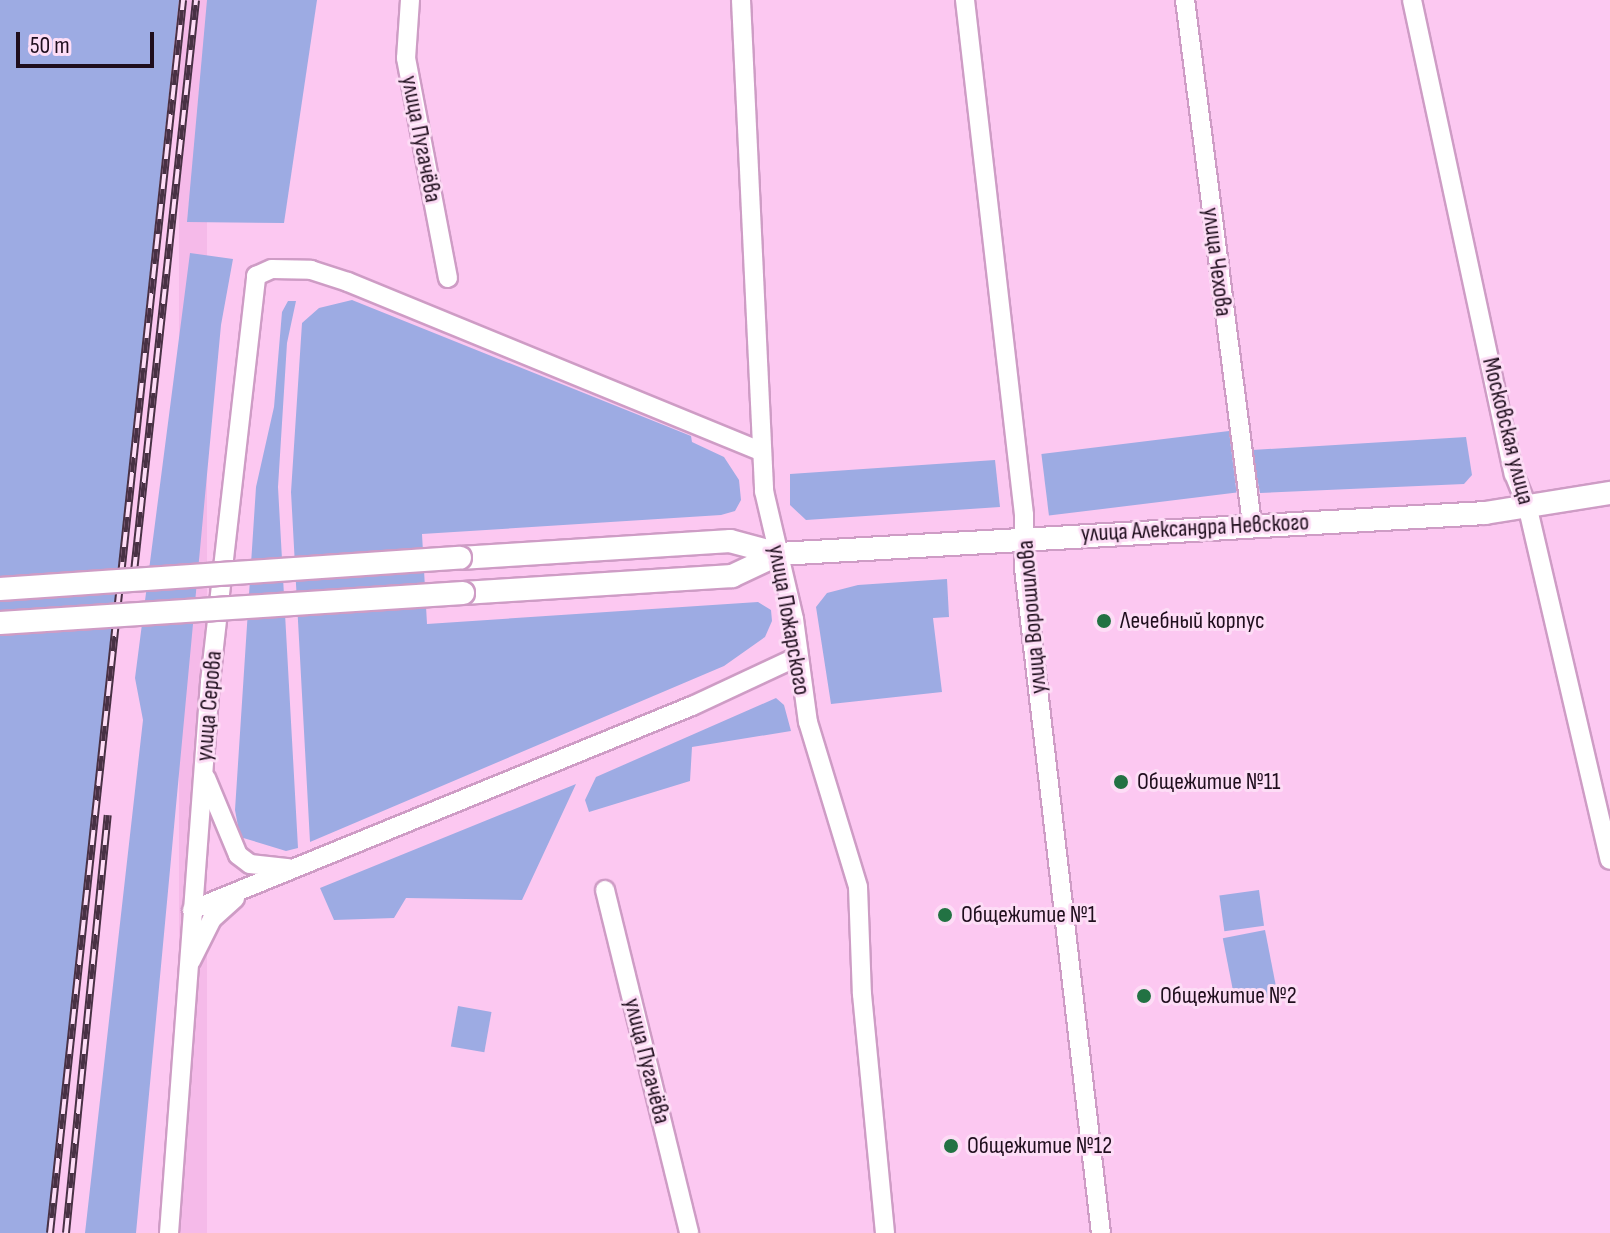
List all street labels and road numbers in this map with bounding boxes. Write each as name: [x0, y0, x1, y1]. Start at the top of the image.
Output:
street label: улица Пугачёва: [395, 73, 447, 205]
street label: улица Чехова: [1196, 206, 1238, 318]
street label: Московская улица: [1476, 355, 1540, 507]
street label: улица Александра Невского: [1080, 508, 1310, 548]
street label: улица Ворошилова: [1011, 539, 1053, 695]
street label: улица Пожарского: [762, 543, 816, 697]
street label: улица Серова: [190, 650, 228, 762]
street label: улица Пугачёва: [617, 995, 677, 1127]

